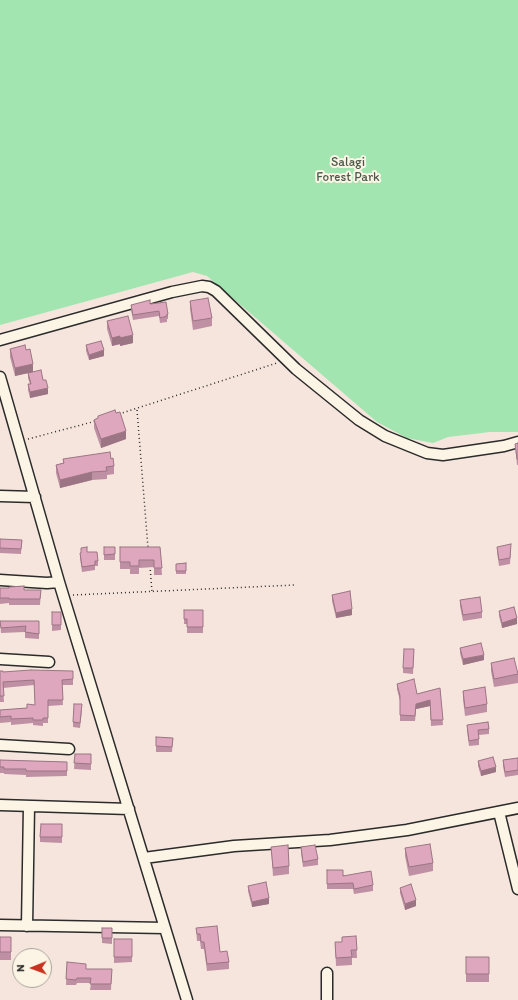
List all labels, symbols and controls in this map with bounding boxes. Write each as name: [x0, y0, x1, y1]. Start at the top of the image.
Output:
park label: Salagi Forest Park: [316, 155, 380, 186]
north arrow: [12, 948, 52, 988]
text: N: [14, 964, 27, 972]

